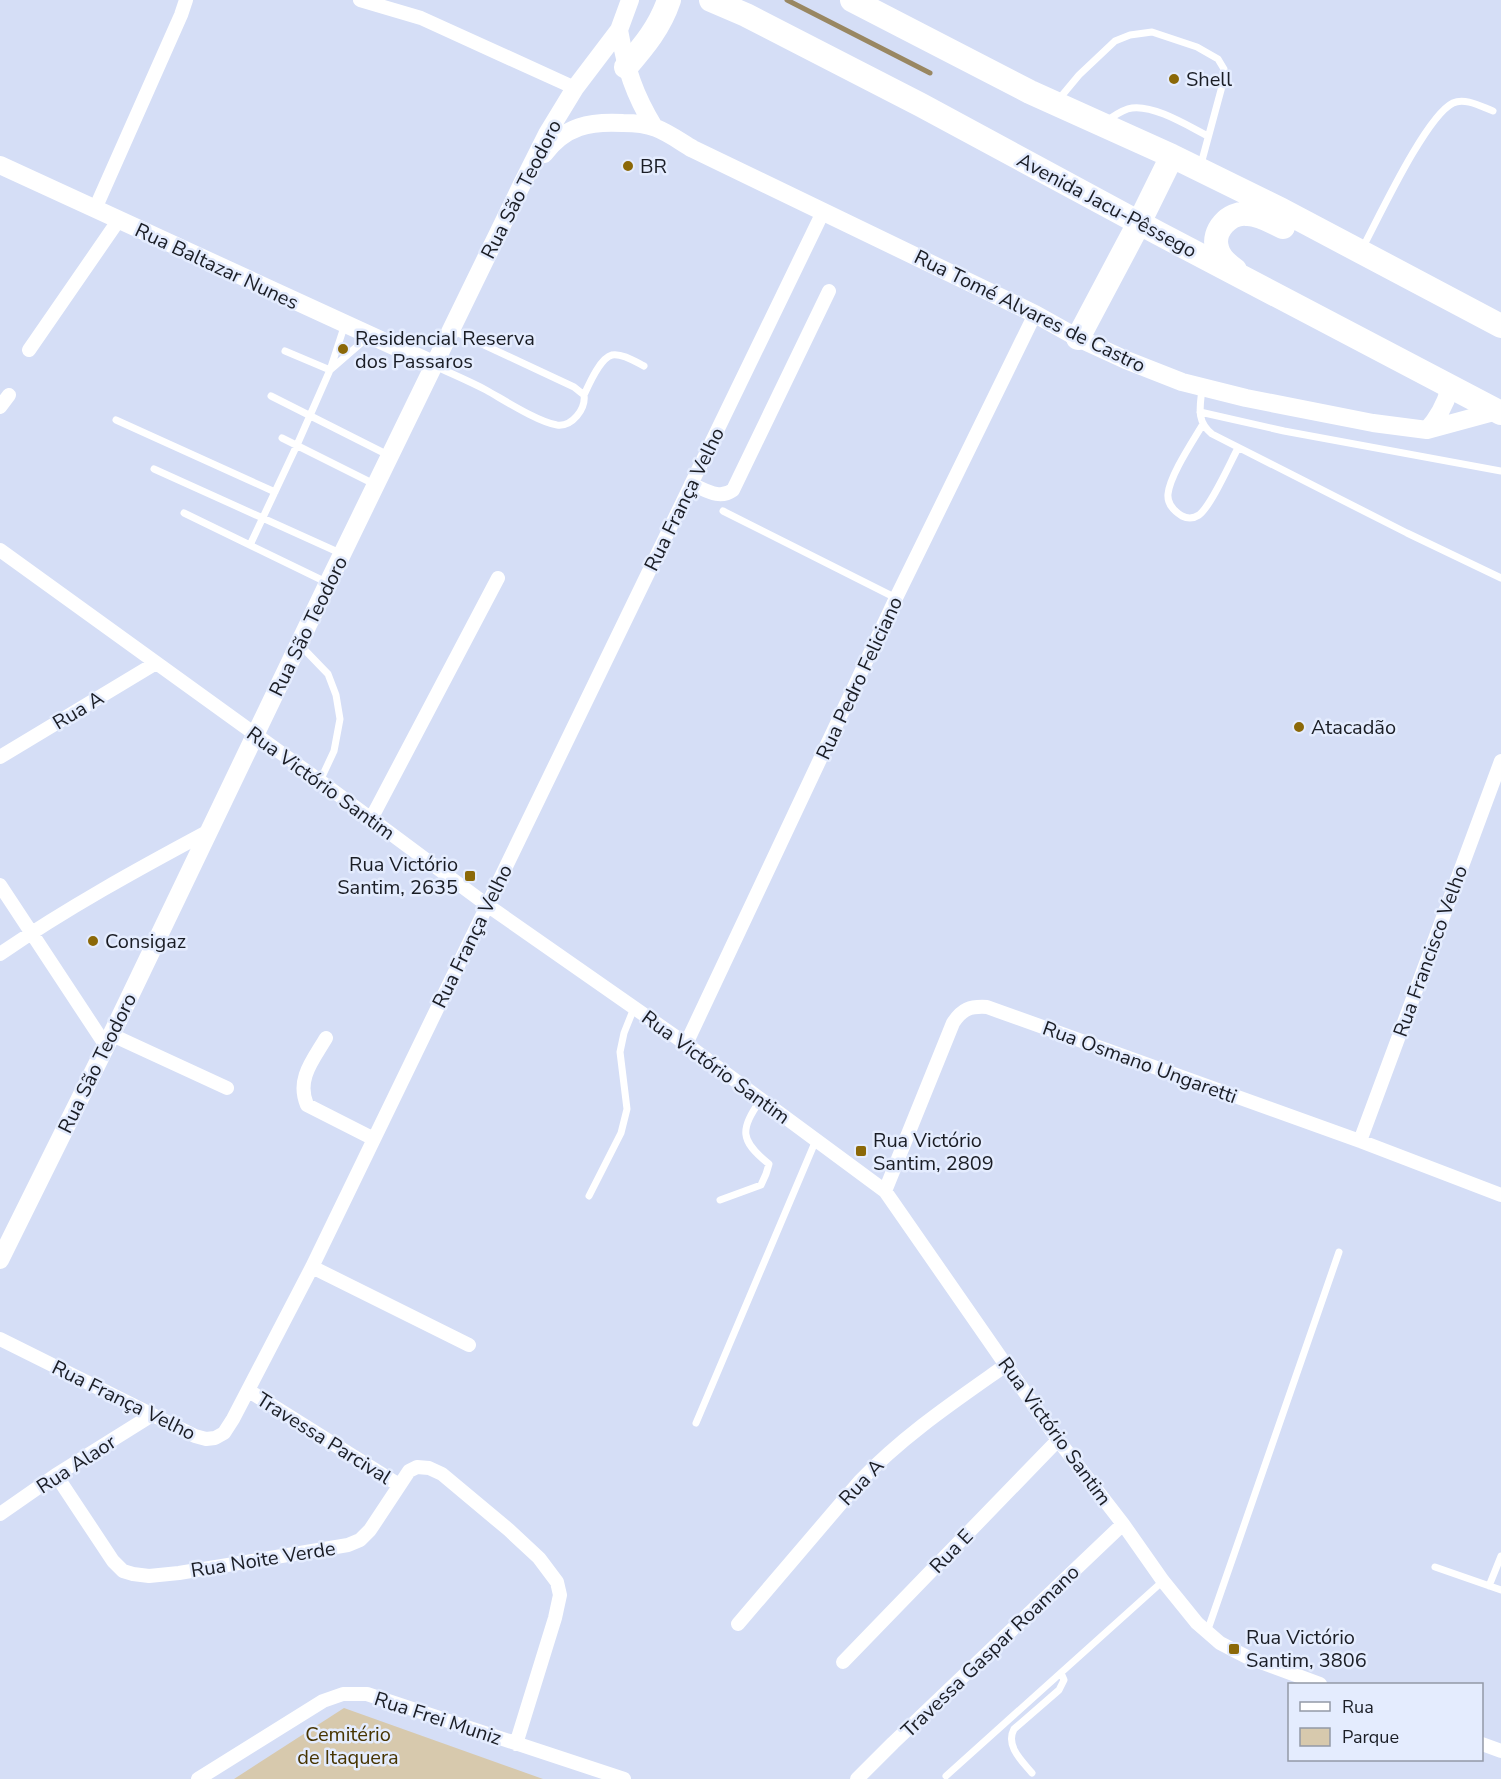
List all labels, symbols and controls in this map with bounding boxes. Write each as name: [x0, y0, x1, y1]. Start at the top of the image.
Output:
place label: Shell: [1186, 66, 1232, 93]
marker: Shell: [1167, 72, 1181, 86]
street label: Rua São Teodoro: [475, 115, 568, 263]
street label: Avenida Jacu-Pêssego: [1012, 147, 1201, 264]
place label: BR: [640, 153, 667, 180]
marker: BR: [621, 159, 635, 173]
street label: Rua Baltazar Nunes: [131, 217, 303, 316]
street label: Rua Tomé Alvares de Castro: [910, 244, 1150, 379]
place label: Residencial Reserva dos Passaros: [355, 325, 535, 375]
marker: Residencial Reserva dos Passaros: [336, 342, 350, 356]
street label: Rua França Velho: [638, 423, 731, 576]
street label: Rua São Teodoro: [263, 552, 354, 701]
street label: Rua Pedro Feliciano: [810, 592, 909, 764]
street label: Rua A: [48, 684, 109, 736]
place label: Atacadão: [1311, 714, 1396, 741]
street label: Rua Victório Santim: [241, 720, 400, 846]
marker: Atacadão: [1292, 720, 1306, 734]
place label: Rua Victório Santim, 2635: [337, 851, 458, 901]
street label: Rua França Velho: [426, 860, 519, 1013]
street label: Rua Francisco Velho: [1387, 862, 1474, 1041]
marker: Rua Victório Santim, 2635: [463, 869, 477, 883]
place label: Consigaz: [105, 928, 186, 955]
marker: Consigaz: [86, 934, 100, 948]
street label: Rua São Teodoro: [52, 989, 143, 1138]
street label: Rua Victório Santim: [636, 1004, 795, 1130]
street label: Rua Osmano Ungaretti: [1039, 1015, 1241, 1110]
place label: Rua Victório Santim, 2809: [873, 1127, 994, 1177]
marker: Rua Victório Santim, 2809: [854, 1144, 868, 1158]
street label: Rua Victório Santim: [992, 1352, 1118, 1511]
street label: Rua França Velho: [47, 1354, 200, 1447]
street label: Travessa Parcival: [251, 1386, 396, 1491]
street label: Rua Alaor: [31, 1429, 121, 1500]
street label: Rua A: [833, 1453, 890, 1512]
street label: Rua E: [924, 1523, 979, 1579]
street label: Rua Noite Verde: [189, 1535, 337, 1584]
street label: Travessa Gaspar Roamano: [895, 1559, 1085, 1744]
place label: Rua Victório Santim, 3806: [1246, 1624, 1367, 1674]
marker: Rua Victório Santim, 3806: [1227, 1642, 1241, 1656]
legend: [1288, 1683, 1483, 1761]
street label: Rua Frei Muniz: [371, 1685, 505, 1752]
text: Rua: [1342, 1695, 1374, 1719]
park label: Cemitério de Itaquera: [297, 1721, 399, 1771]
text: Parque: [1342, 1725, 1399, 1749]

